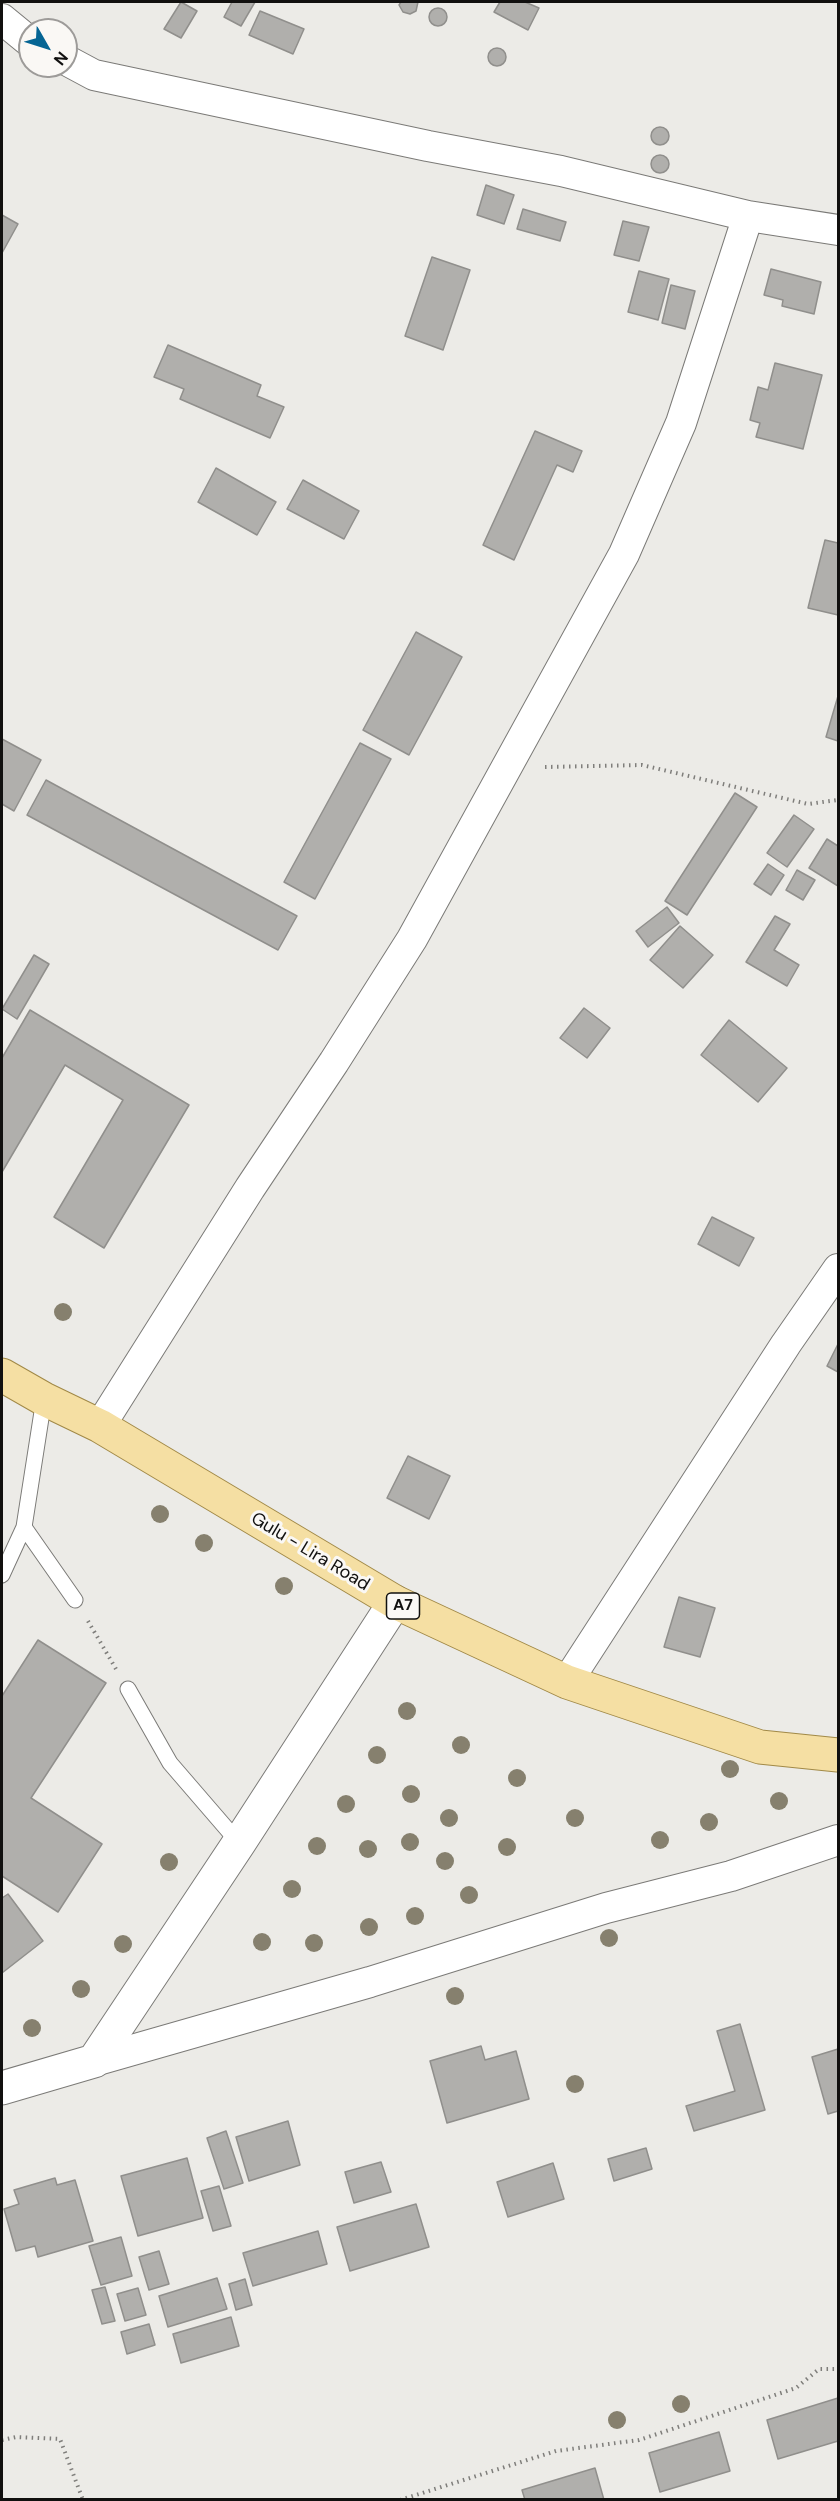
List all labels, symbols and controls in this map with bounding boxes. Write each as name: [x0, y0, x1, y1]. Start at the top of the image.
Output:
north arrow: [18, 18, 78, 78]
text: N: [49, 47, 73, 70]
street label: Gulu - Lira Road: [247, 1508, 373, 1596]
road number: A7: [386, 1593, 420, 1619]

